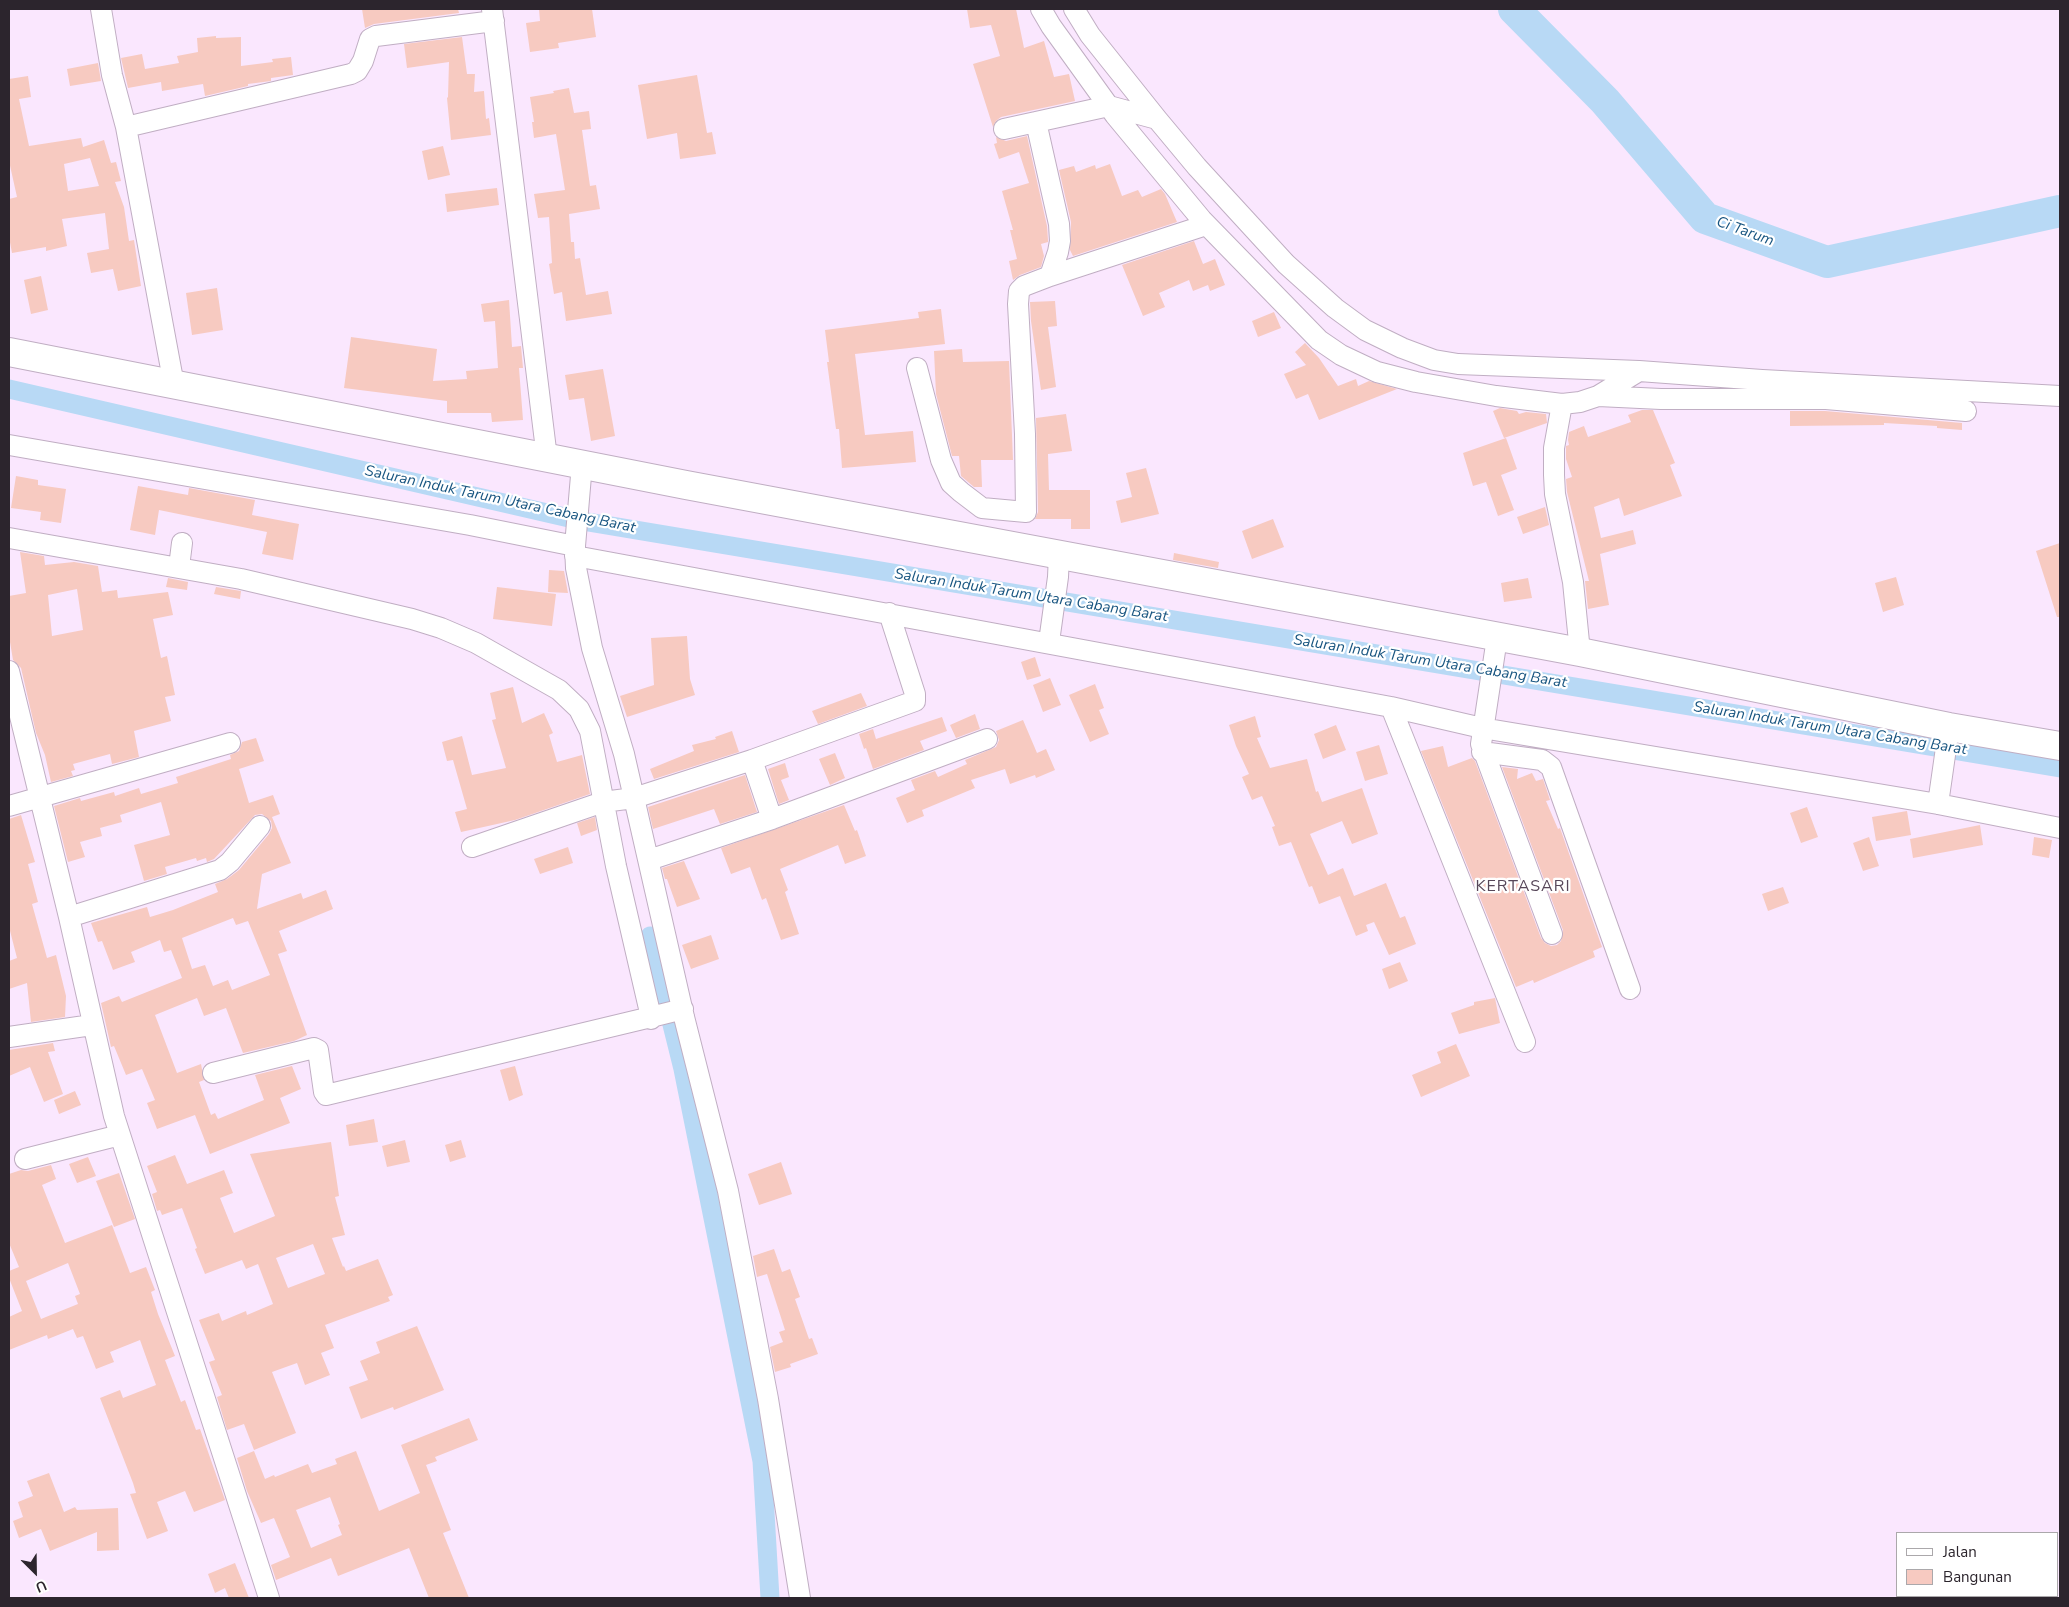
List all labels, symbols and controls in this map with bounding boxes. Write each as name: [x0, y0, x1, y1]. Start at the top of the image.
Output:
water label: Ci Tarum: [1714, 213, 1776, 251]
water label: Saluran Induk Tarum Utara Cabang Barat: [363, 462, 637, 538]
water label: Saluran Induk Tarum Utara Cabang Barat: [893, 565, 1169, 627]
water label: Saluran Induk Tarum Utara Cabang Barat: [1292, 631, 1568, 693]
water label: Saluran Induk Tarum Utara Cabang Barat: [1692, 698, 1968, 760]
district label: KERTASARI: [1474, 877, 1572, 897]
legend: [1896, 1532, 2059, 1597]
text: Jalan: [1943, 1542, 1977, 1562]
north arrow: [10, 1547, 60, 1597]
text: Bangunan: [1943, 1567, 2012, 1587]
text: U: [33, 1576, 50, 1597]

